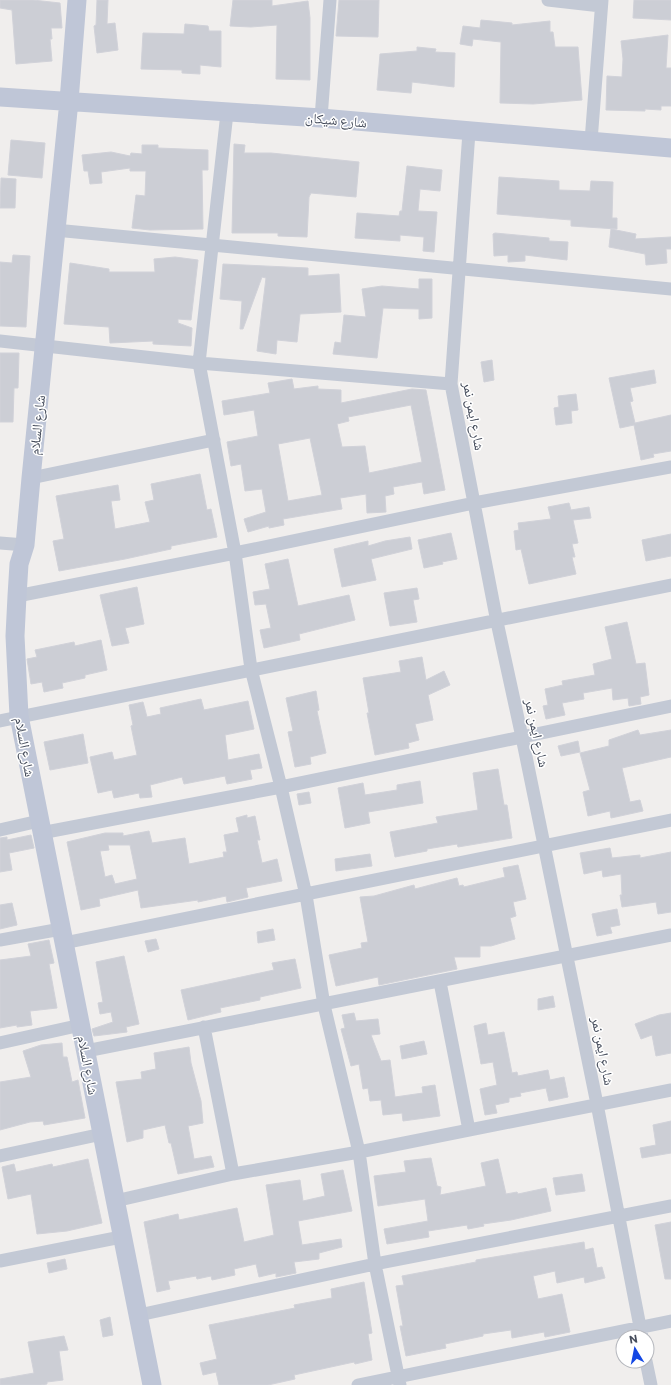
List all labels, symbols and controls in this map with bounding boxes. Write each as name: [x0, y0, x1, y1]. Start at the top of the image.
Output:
street label: شارع شيكان: [304, 108, 368, 133]
street label: شارع ايمن نمر: [458, 379, 489, 452]
street label: شارع السلام: [25, 394, 50, 456]
street label: شارع ايمن نمر: [520, 696, 553, 769]
street label: شارع السلام: [10, 716, 39, 778]
street label: شارع ايمن نمر: [586, 1014, 618, 1087]
street label: شارع السلام: [72, 1034, 103, 1096]
north arrow: [615, 1329, 655, 1369]
text: N: [628, 1332, 638, 1346]

